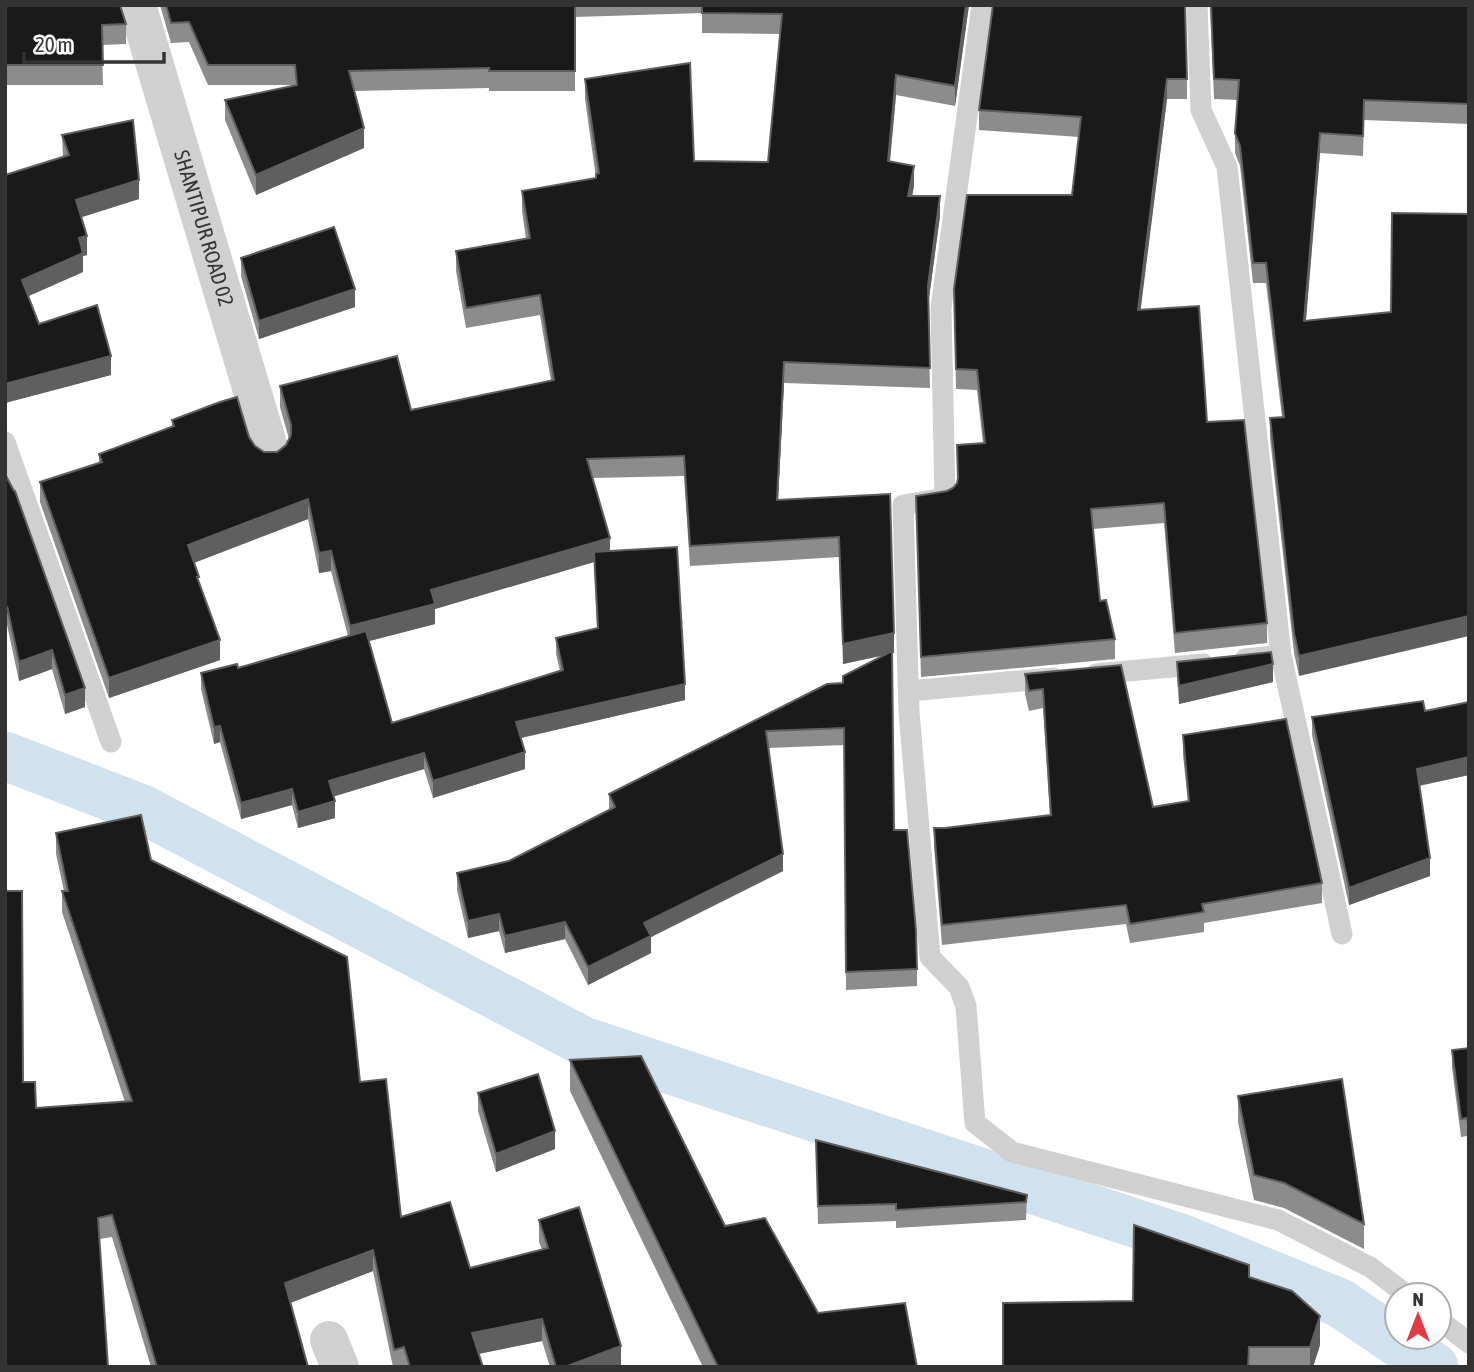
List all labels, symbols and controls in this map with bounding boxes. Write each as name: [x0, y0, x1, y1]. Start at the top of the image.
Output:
scale bar: [24, 21, 164, 65]
text: 20 m: [35, 32, 73, 56]
street label: SHANTIPUR ROAD 02: [170, 147, 239, 309]
north arrow: [1383, 1281, 1453, 1351]
text: N: [1412, 1288, 1424, 1310]

